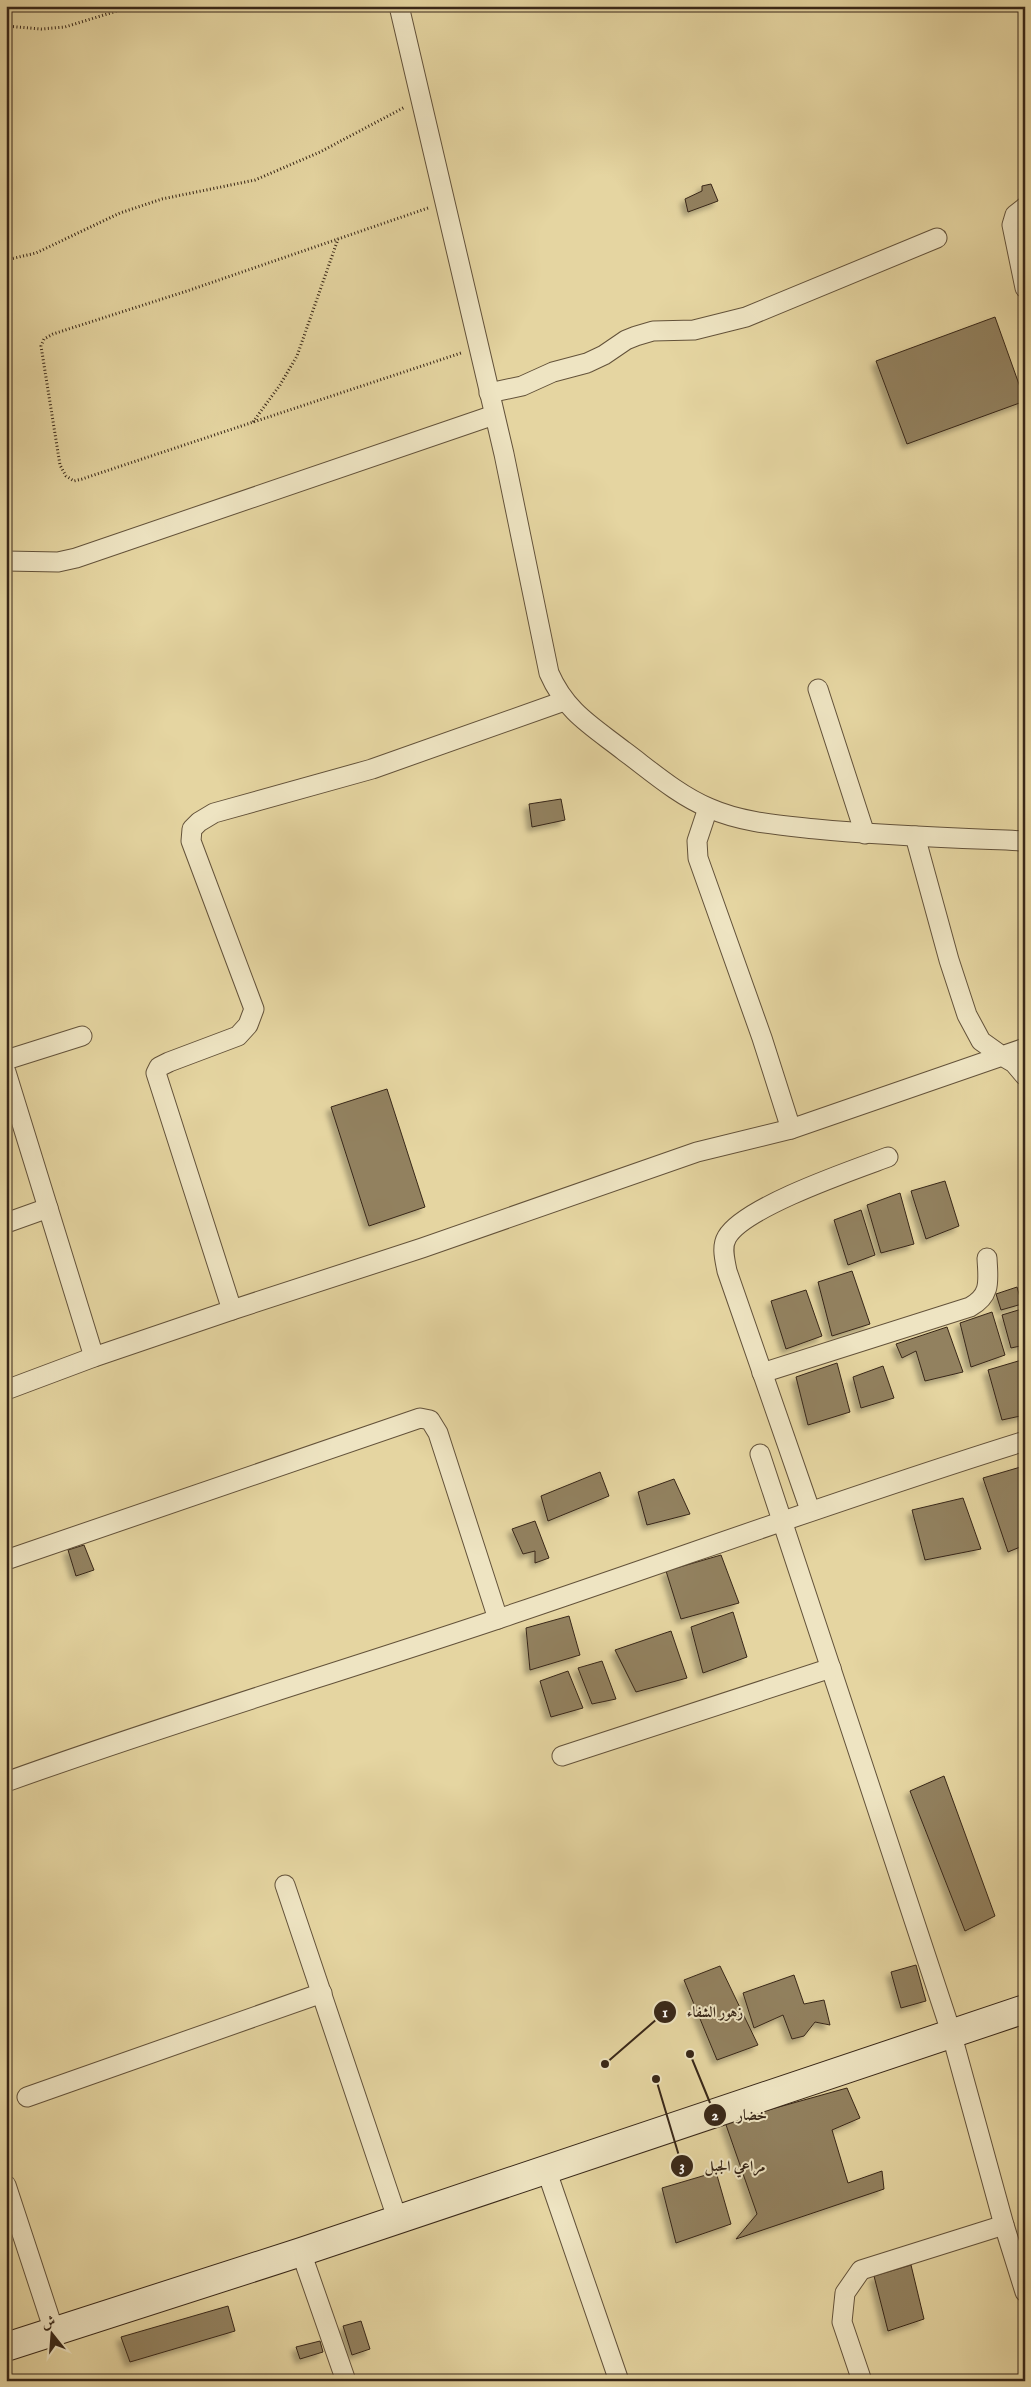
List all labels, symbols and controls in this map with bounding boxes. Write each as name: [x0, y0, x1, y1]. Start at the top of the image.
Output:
callout: زهور الشفاء: [652, 1997, 754, 2027]
text: 1: [662, 2003, 668, 2022]
text: زهور الشفاء: [687, 2003, 743, 2022]
callout: خضار: [702, 2100, 777, 2130]
text: 2: [711, 2106, 719, 2125]
text: خضار: [735, 2106, 767, 2125]
callout: مراعي الجبل: [670, 2151, 776, 2181]
text: 3: [679, 2157, 685, 2176]
text: مراعي الجبل: [705, 2157, 765, 2178]
north arrow: [28, 2310, 78, 2360]
text: ش: [39, 2312, 58, 2333]

